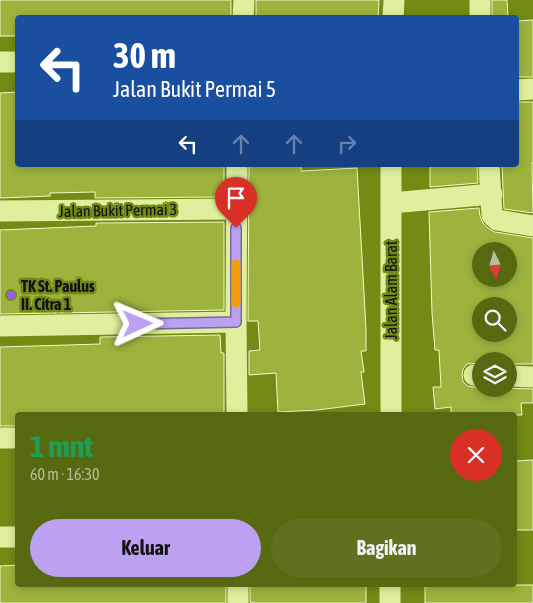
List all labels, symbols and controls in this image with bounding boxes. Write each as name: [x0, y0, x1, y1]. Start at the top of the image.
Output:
icon: left: [30, 35, 95, 100]
text: 30 m: [113, 35, 176, 75]
text: Jalan Bukit Permai 5: [113, 76, 276, 102]
icon: left: [174, 130, 202, 158]
icon: ahead: [227, 130, 255, 158]
icon: ahead: [280, 130, 308, 158]
icon: right: [333, 130, 361, 158]
pin: [215, 177, 257, 228]
icon: arrive: [222, 184, 250, 212]
street label: Jalan Bukit Permai 3: [59, 200, 177, 220]
street label: Jalan Alam Barat: [382, 240, 400, 339]
north arrow: [472, 242, 518, 288]
map controls: [472, 242, 517, 397]
place label: TK St. Paulus II. Citra 1: [21, 277, 95, 313]
marker: TK St. Paulus II. Citra 1: [5, 289, 17, 301]
position arrow: [111, 297, 163, 349]
button: search: [472, 297, 517, 342]
button: layers: [472, 352, 517, 397]
text: 1 mnt: [30, 429, 93, 463]
button: close: [450, 429, 502, 481]
text: 60 m · 16:30: [30, 465, 100, 483]
button: Keluar: [30, 519, 261, 577]
button: Bagikan: [271, 519, 502, 577]

